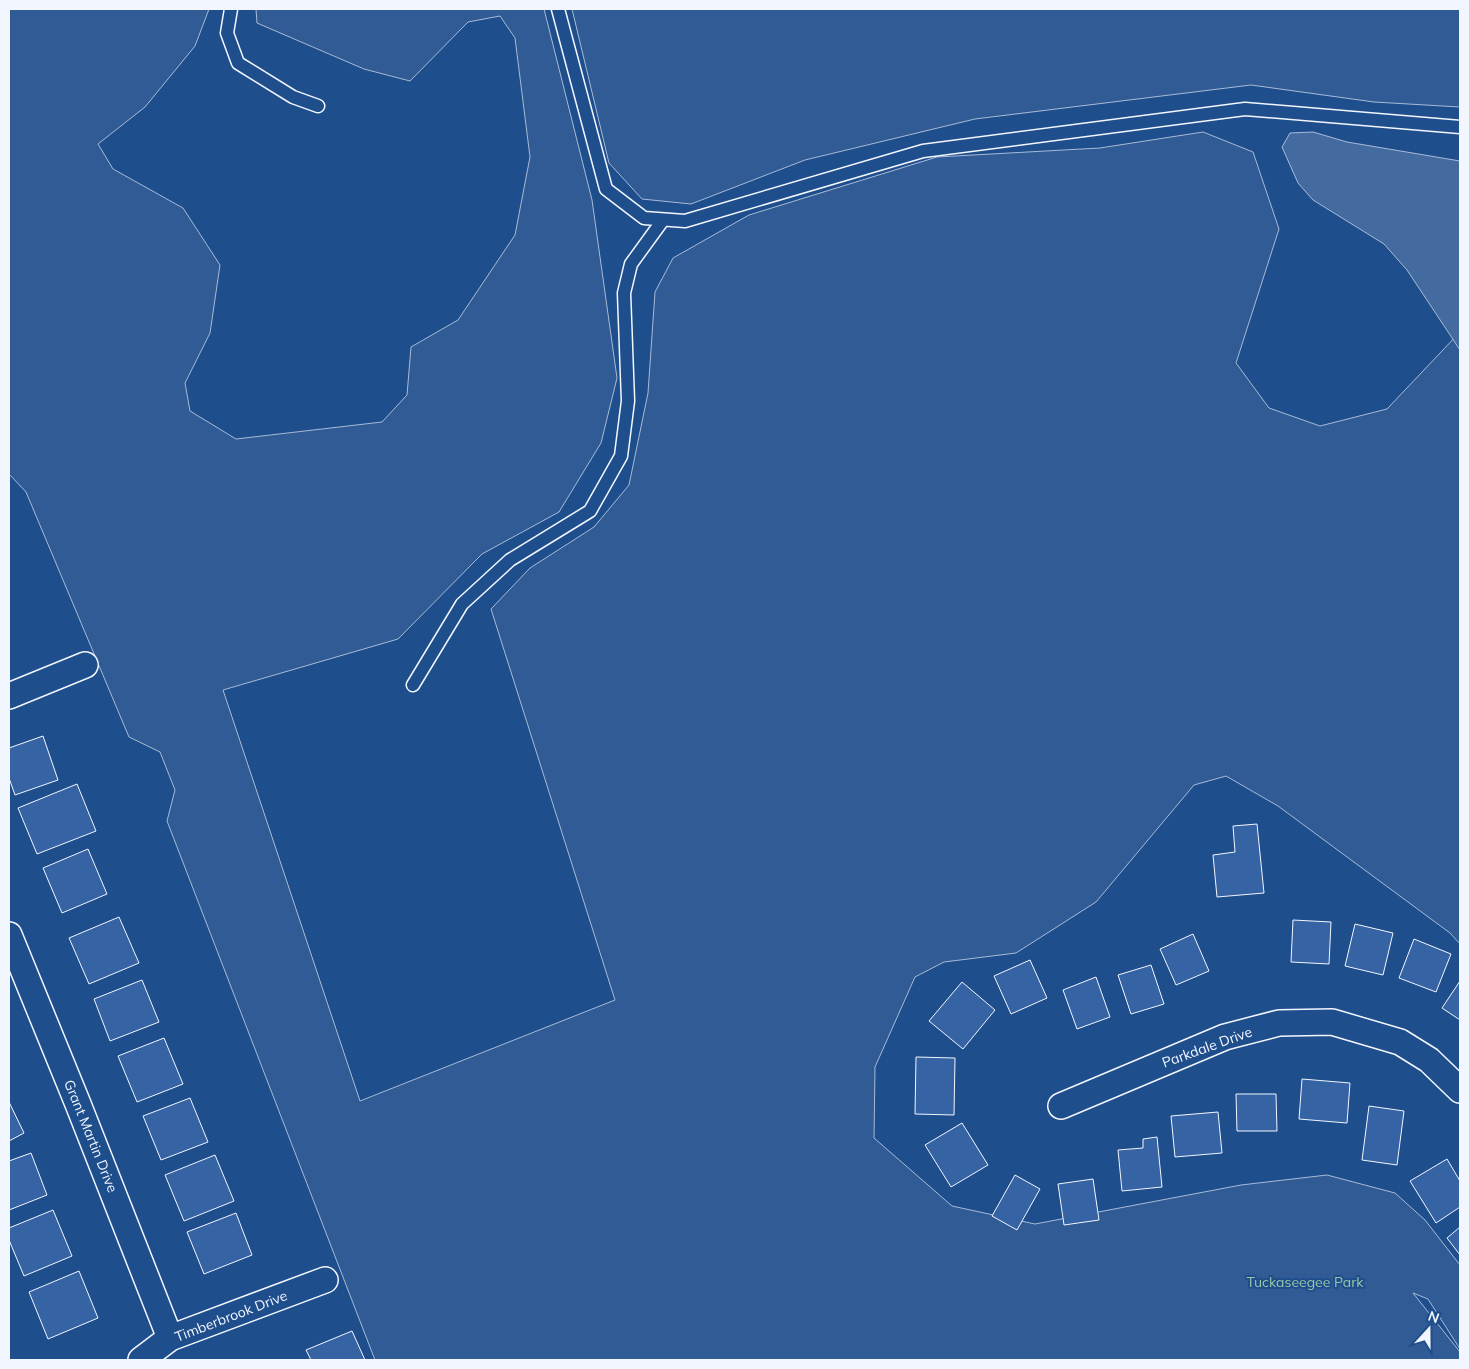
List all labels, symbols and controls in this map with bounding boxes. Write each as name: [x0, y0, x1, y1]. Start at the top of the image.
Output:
street label: Parkdale Drive: [1160, 1022, 1254, 1072]
street label: Grant Martin Drive: [60, 1077, 122, 1195]
park label: Tuckaseegee Park: [1247, 1273, 1364, 1291]
street label: Timberbrook Drive: [172, 1286, 290, 1346]
north arrow: [1404, 1304, 1454, 1354]
text: N: [1425, 1307, 1442, 1327]

